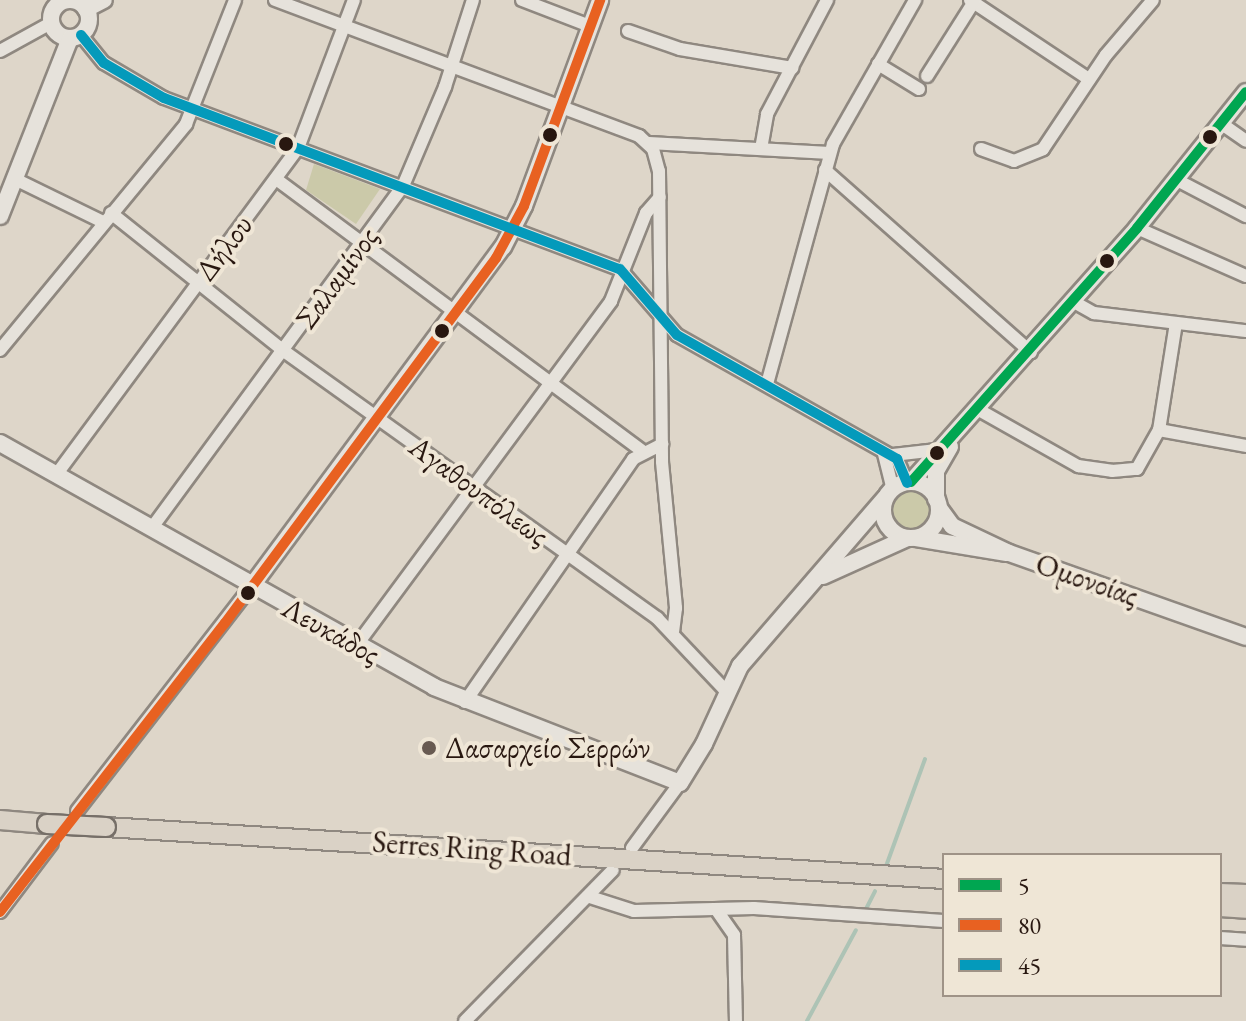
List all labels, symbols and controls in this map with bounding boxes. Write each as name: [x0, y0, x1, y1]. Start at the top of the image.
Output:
unlabelled marker: [542, 127, 558, 143]
unlabelled marker: [1202, 129, 1218, 145]
unlabelled marker: [278, 136, 294, 152]
street label: Δήλου: [188, 208, 260, 288]
street label: Σαλαμίνος: [288, 220, 386, 336]
unlabelled marker: [1099, 253, 1115, 269]
unlabelled marker: [434, 323, 450, 339]
street label: Αγαθουπόλεως: [402, 428, 556, 554]
unlabelled marker: [929, 445, 945, 461]
street label: Ομονοίας: [1031, 546, 1143, 614]
unlabelled marker: [240, 585, 256, 601]
street label: Λευκάδος: [276, 589, 386, 673]
place label: Δασαρχείο Σερρών: [445, 730, 650, 766]
marker: Δασαρχείο Σερρών: [420, 739, 438, 757]
street label: Serres Ring Road: [371, 824, 573, 874]
legend: [942, 853, 1222, 997]
text: 5: [1018, 870, 1030, 901]
text: 80: [1018, 910, 1041, 941]
text: 45: [1018, 950, 1041, 981]

